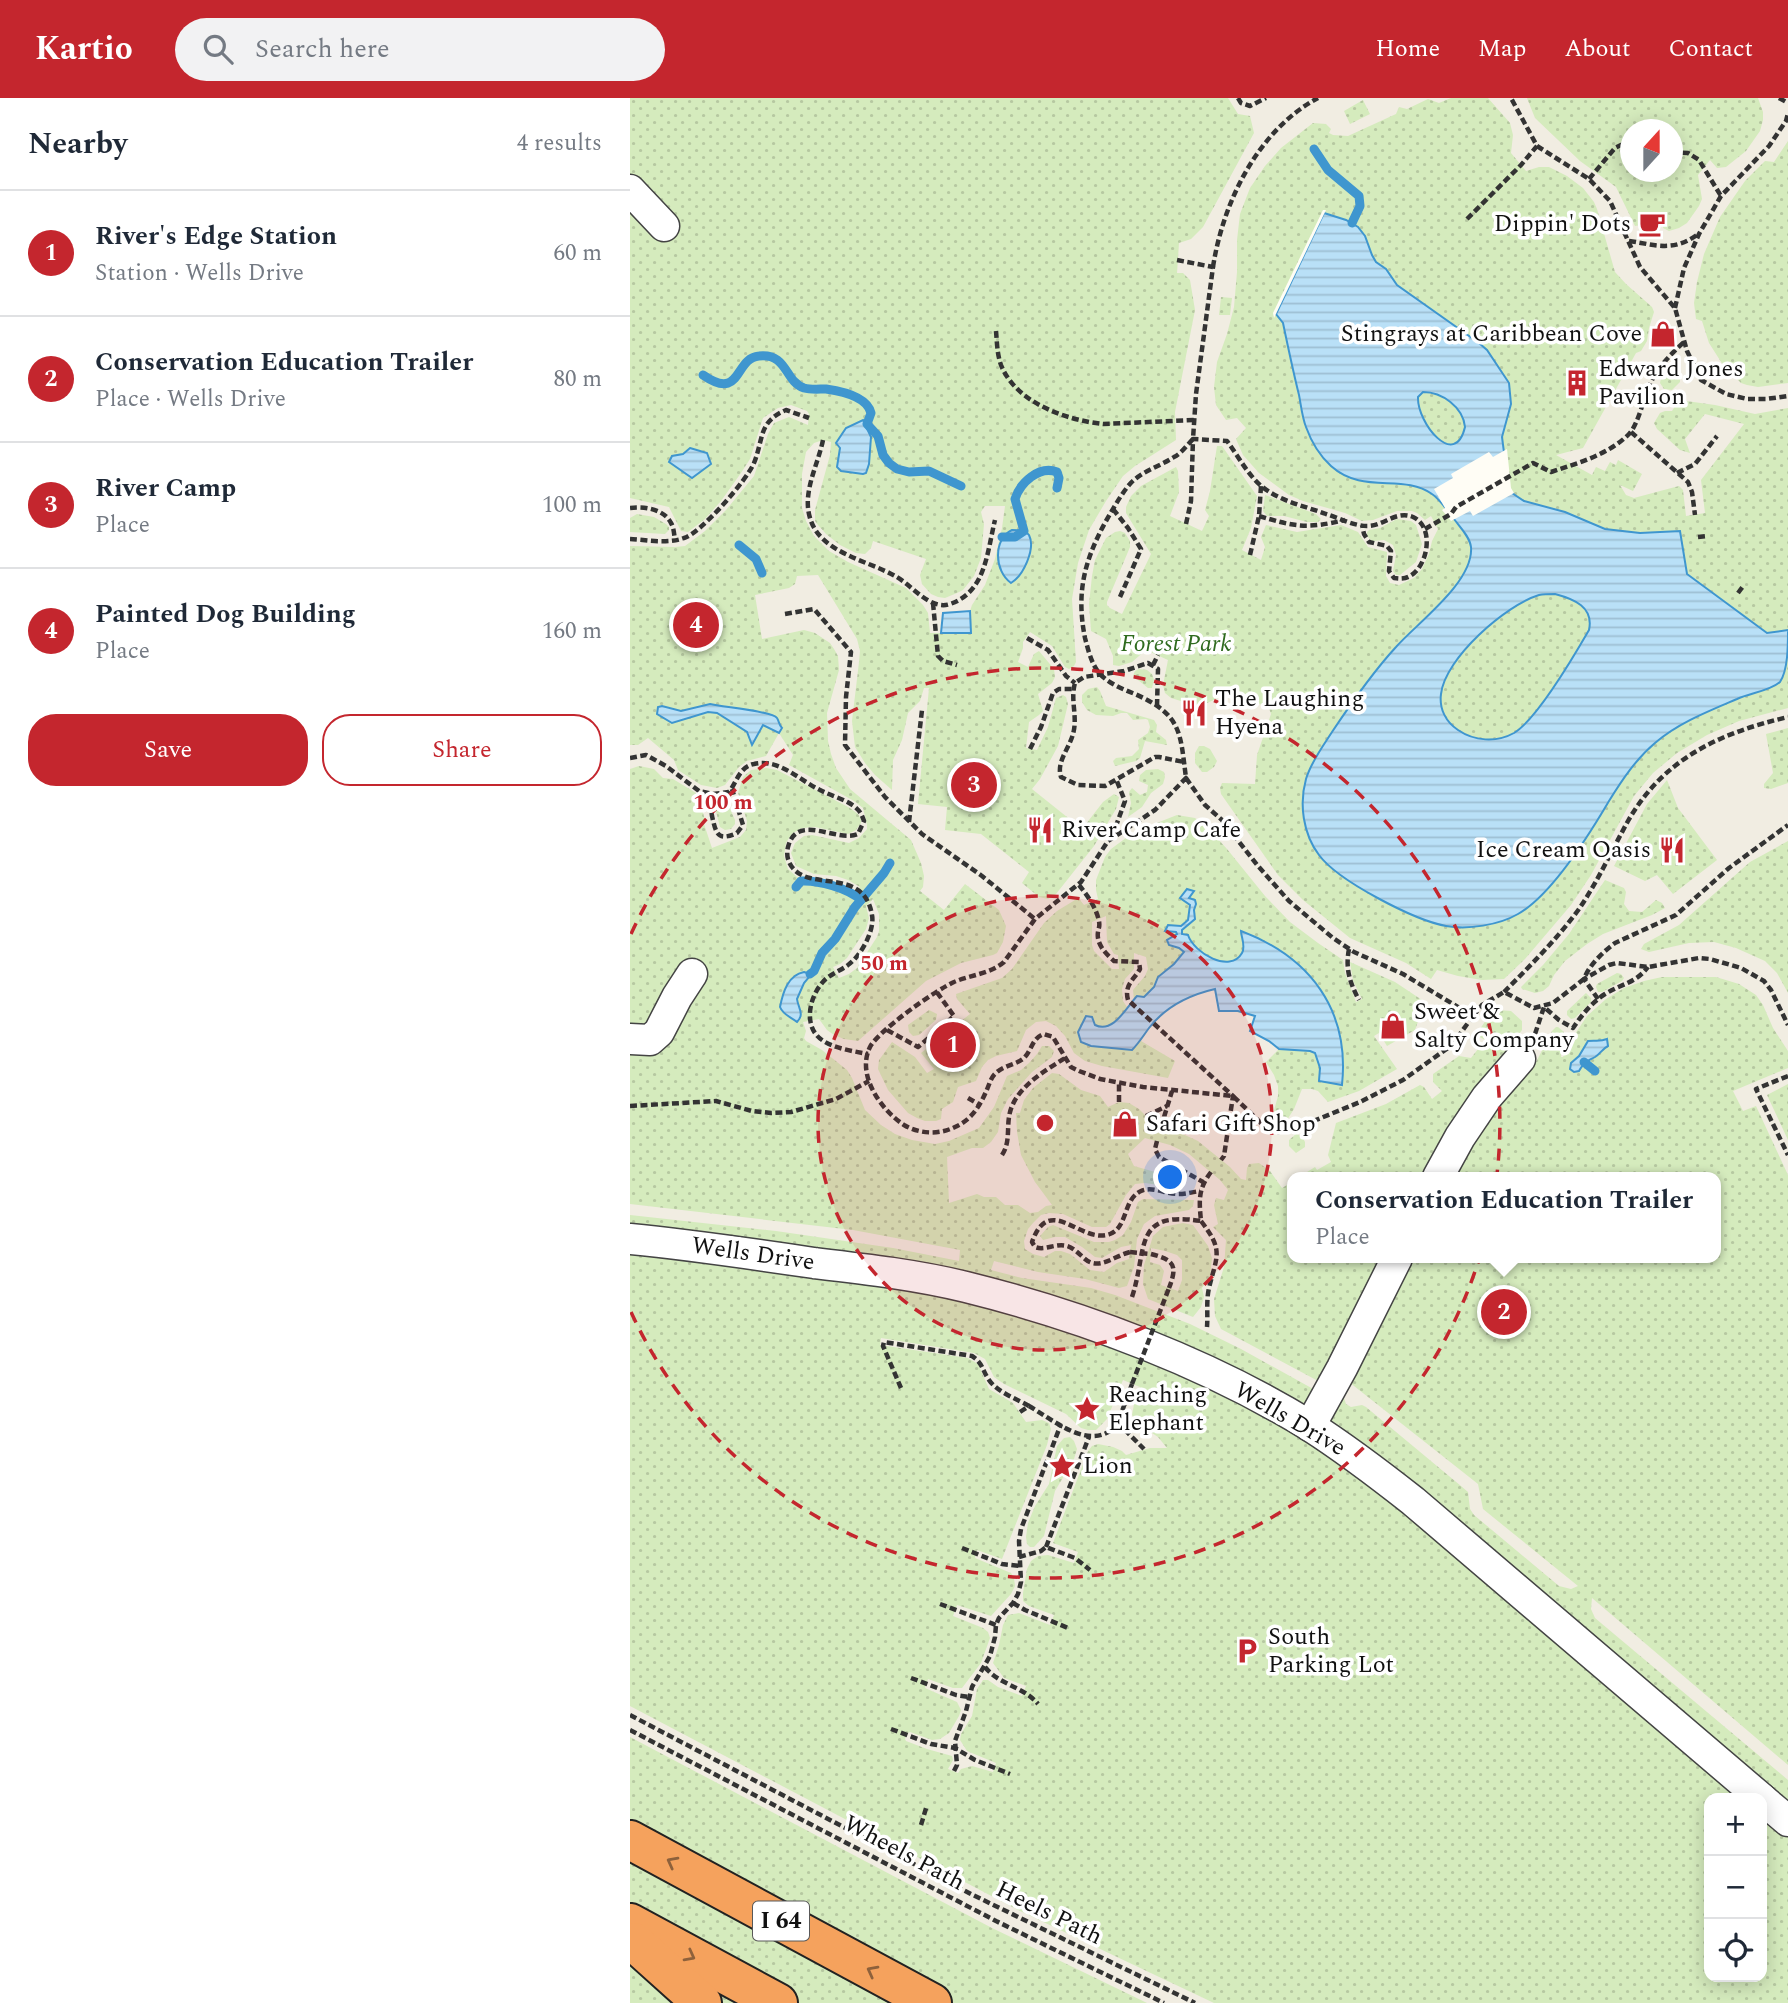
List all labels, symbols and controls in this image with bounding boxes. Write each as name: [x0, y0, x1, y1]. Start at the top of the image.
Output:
search box: [175, 18, 665, 81]
text: Kartio: [35, 24, 133, 74]
text: Search here: [255, 29, 390, 69]
icon: search: [199, 30, 237, 68]
text: Home: [1375, 31, 1440, 67]
text: Map: [1478, 31, 1526, 67]
text: About: [1564, 31, 1630, 67]
text: Contact: [1668, 31, 1753, 67]
north arrow: [1620, 119, 1683, 182]
text: Nearby: [28, 121, 127, 167]
text: 4 results: [517, 126, 602, 161]
place label: Dippin' Dots: [1494, 206, 1631, 242]
cafe icon: Dippin' Dots: [1637, 209, 1667, 239]
text: River's Edge Station: [95, 216, 337, 256]
text: 1: [45, 236, 57, 271]
text: 60 m: [553, 236, 602, 271]
text: Station · Wells Drive: [95, 256, 304, 291]
place label: Stingrays at Caribbean Cove: [1341, 316, 1642, 352]
shop icon: Stingrays at Caribbean Cove: [1648, 319, 1678, 349]
text: Conservation Education Trailer: [95, 342, 473, 382]
place label: Edward Jones Pavilion: [1598, 351, 1744, 415]
text: 2: [45, 362, 57, 397]
text: 80 m: [553, 362, 602, 397]
building icon: Edward Jones Pavilion: [1562, 368, 1592, 398]
text: Place · Wells Drive: [95, 382, 286, 417]
text: River Camp: [95, 468, 236, 508]
text: 3: [45, 488, 57, 523]
text: 100 m: [542, 488, 602, 523]
text: Place: [95, 508, 150, 543]
text: Painted Dog Building: [95, 594, 356, 634]
pin: 4: [673, 599, 719, 651]
text: 4: [45, 614, 57, 649]
text: 160 m: [542, 614, 602, 649]
park label: Forest Park: [1121, 626, 1231, 662]
text: Place: [95, 634, 150, 669]
place label: The Laughing Hyena: [1215, 681, 1364, 745]
restaurant icon: The Laughing Hyena: [1179, 698, 1209, 728]
button: Save: [28, 714, 308, 786]
button: Share: [322, 714, 602, 786]
pin: 3: [951, 759, 997, 811]
text: 100 m: [693, 787, 753, 819]
place label: River Camp Cafe: [1061, 812, 1241, 848]
restaurant icon: River Camp Cafe: [1025, 815, 1055, 845]
place label: Ice Cream Oasis: [1476, 832, 1651, 868]
restaurant icon: Ice Cream Oasis: [1657, 835, 1687, 865]
text: 50 m: [860, 948, 908, 980]
place label: Sweet & Salty Company: [1414, 994, 1575, 1058]
shop icon: Sweet & Salty Company: [1378, 1011, 1408, 1041]
pin: 1: [930, 1019, 976, 1071]
place label: Safari Gift Shop: [1146, 1106, 1316, 1142]
shop icon: Safari Gift Shop: [1110, 1109, 1140, 1139]
centre of rings: [1033, 1111, 1057, 1135]
your location: [1153, 1160, 1187, 1194]
popup: [1287, 1172, 1721, 1263]
text: Conservation Education Trailer: [1315, 1180, 1693, 1220]
text: Place: [1315, 1220, 1370, 1255]
street label: Wells Drive: [689, 1228, 817, 1280]
pin: 2: [1481, 1286, 1527, 1338]
street label: Wells Drive: [1227, 1372, 1353, 1466]
place label: Reaching Elephant: [1108, 1377, 1207, 1441]
place icon: Reaching Elephant: [1072, 1394, 1102, 1424]
place label: Lion: [1083, 1448, 1133, 1484]
place icon: Lion: [1047, 1451, 1077, 1481]
place label: South Parking Lot: [1268, 1619, 1394, 1683]
parking icon: South Parking Lot: [1232, 1636, 1262, 1666]
map controls: [1704, 1793, 1767, 1982]
button: +: [1704, 1793, 1767, 1856]
street label: Wheels Path: [837, 1806, 971, 1900]
button: −: [1704, 1856, 1767, 1919]
one-way arrow: [666, 1857, 679, 1870]
street label: Heels Path: [989, 1872, 1109, 1954]
road number: I 64: [753, 1902, 809, 1940]
button: locate: [1704, 1919, 1767, 1982]
one-way arrow: [683, 1948, 695, 1961]
one-way arrow: [866, 1965, 879, 1979]

